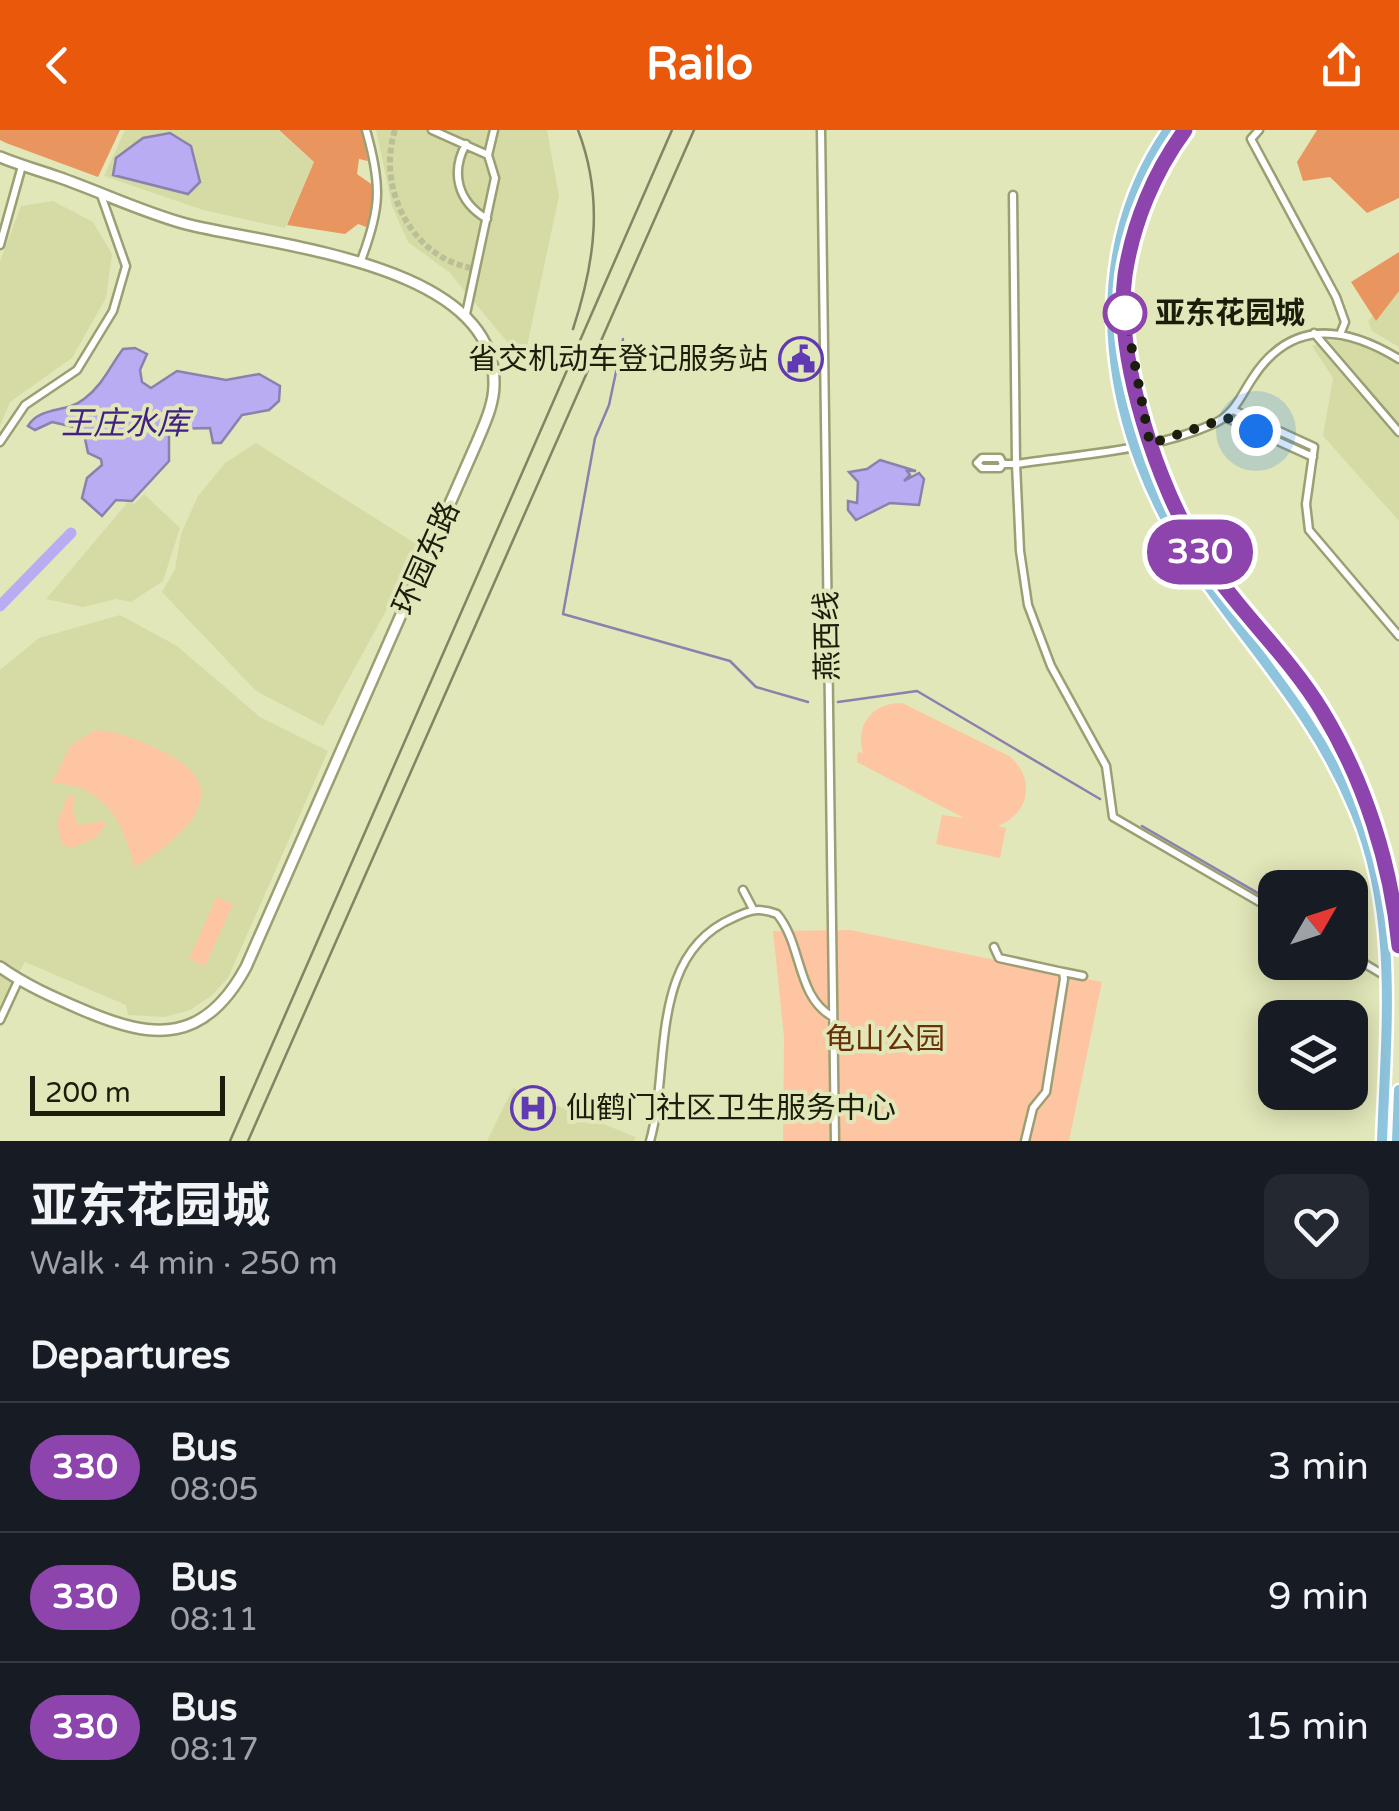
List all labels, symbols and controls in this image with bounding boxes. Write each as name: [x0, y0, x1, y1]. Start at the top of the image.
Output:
icon: back: [30, 38, 85, 93]
text: Railo: [646, 38, 753, 92]
icon: share: [1314, 38, 1369, 93]
marker: 亚东花园城: [1104, 292, 1146, 334]
place label: 亚东花园城: [1155, 295, 1305, 332]
public building icon: 省交机动车登记服务站: [778, 336, 824, 382]
place label: 省交机动车登记服务站: [468, 341, 768, 378]
water label: 王庄水库: [61, 405, 194, 443]
your location: [1231, 406, 1281, 456]
street label: 环园东路: [385, 496, 468, 621]
line badge: 330: [1142, 520, 1258, 584]
text: 330: [1167, 531, 1233, 573]
street label: 燕西线: [808, 591, 847, 681]
north arrow: [1258, 870, 1368, 980]
map controls: [1258, 870, 1368, 1110]
button: layers: [1258, 1000, 1368, 1110]
park label: 龟山公园: [825, 1021, 945, 1058]
scale bar: [30, 1071, 225, 1116]
text: 200 m: [45, 1076, 131, 1110]
hospital icon: 仙鹤门社区卫生服务中心: [510, 1085, 556, 1131]
place label: 仙鹤门社区卫生服务中心: [566, 1090, 896, 1127]
button: heart: [1264, 1174, 1369, 1279]
text: 亚东花园城: [30, 1178, 270, 1236]
text: Walk · 4 min · 250 m: [30, 1245, 338, 1283]
text: Departures: [30, 1333, 231, 1379]
text: Bus: [170, 1425, 237, 1471]
text: 3 min: [1268, 1444, 1369, 1490]
text: 330: [52, 1446, 118, 1488]
text: 08:05: [170, 1471, 259, 1509]
text: Bus: [170, 1555, 237, 1601]
text: 9 min: [1268, 1574, 1369, 1620]
text: 330: [52, 1576, 118, 1618]
text: 08:11: [170, 1601, 259, 1639]
text: Bus: [170, 1685, 237, 1731]
text: 15 min: [1244, 1704, 1369, 1750]
text: 330: [52, 1706, 118, 1748]
text: 08:17: [170, 1731, 259, 1769]

